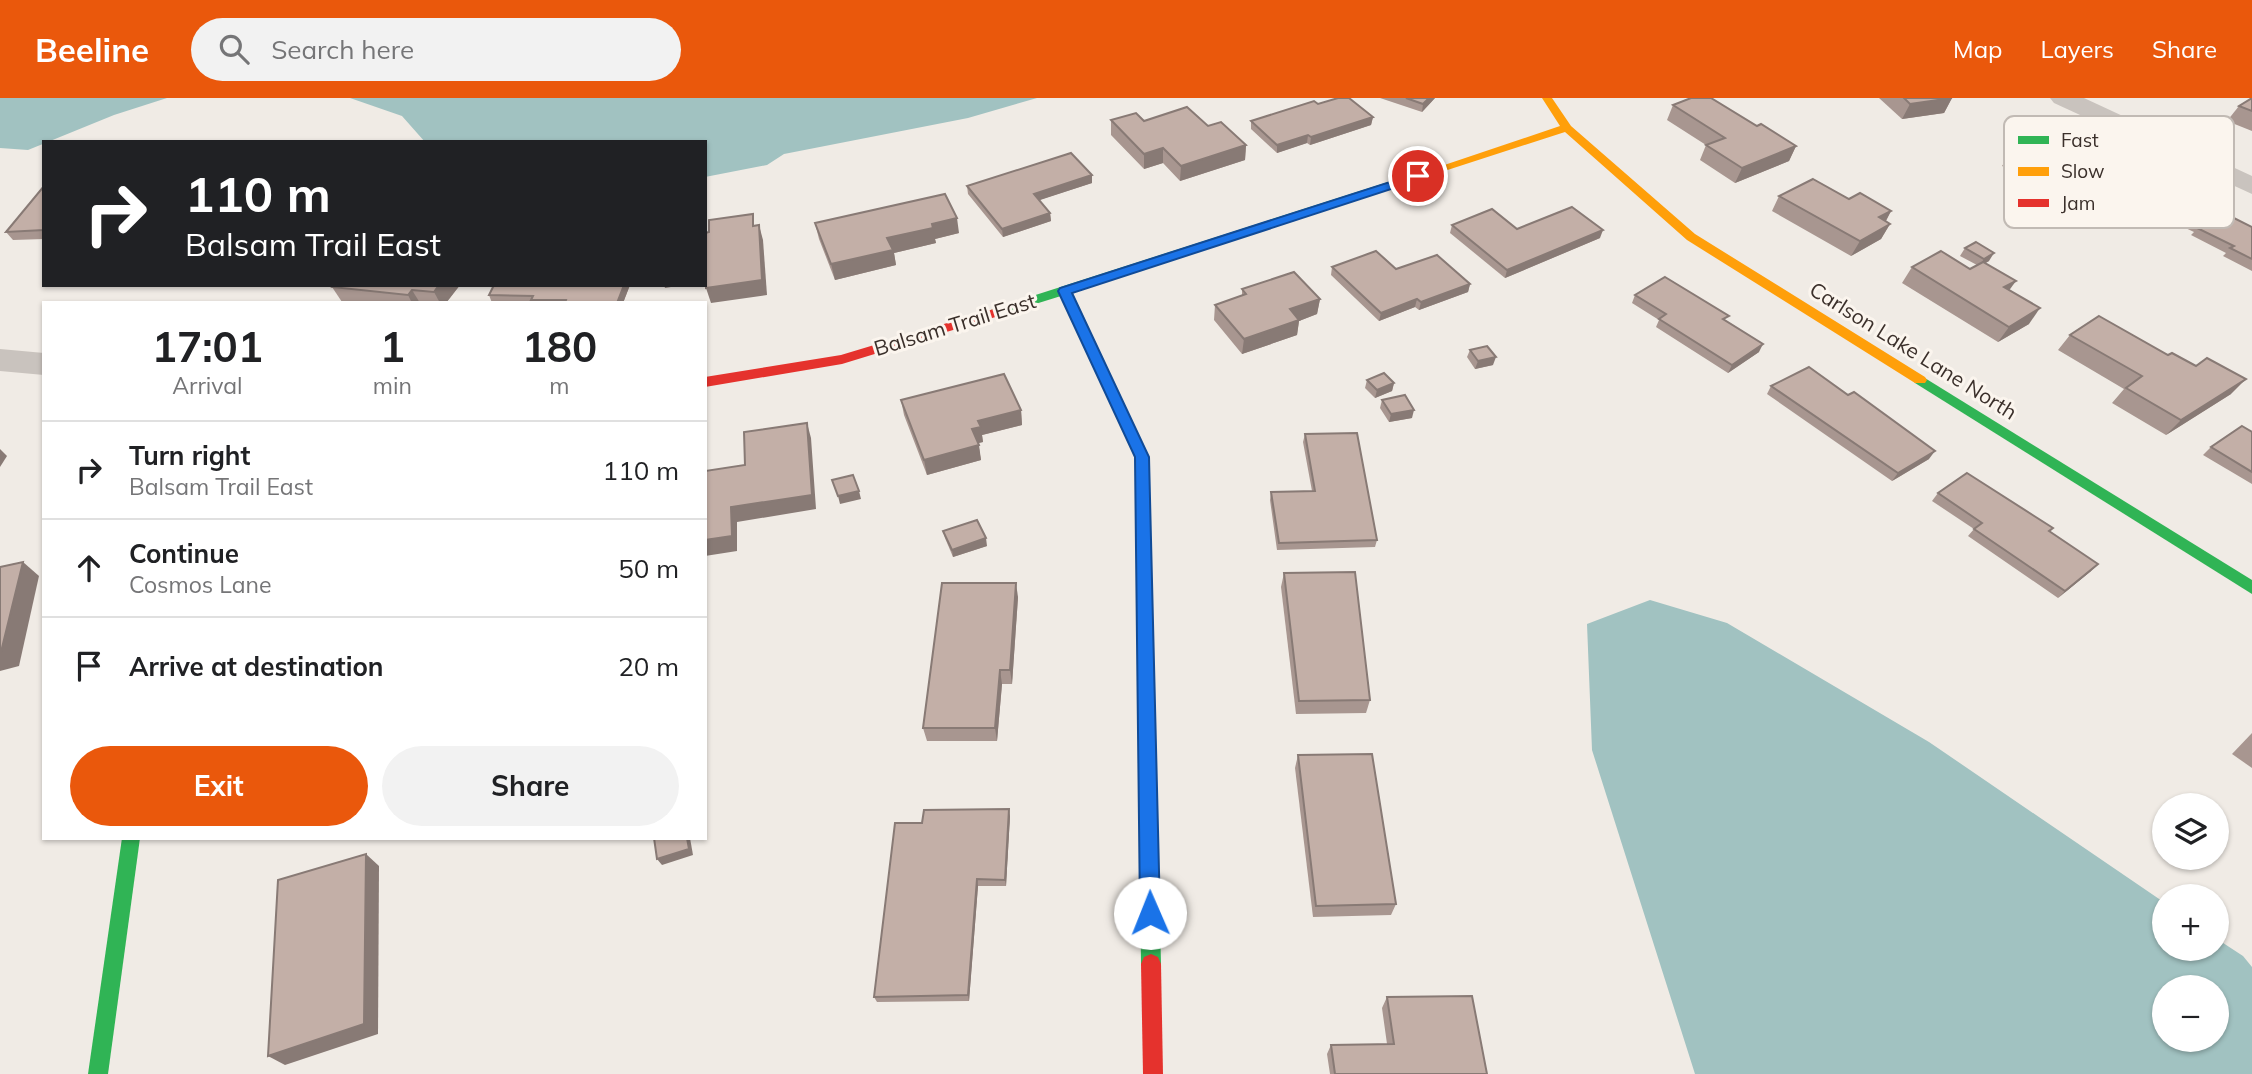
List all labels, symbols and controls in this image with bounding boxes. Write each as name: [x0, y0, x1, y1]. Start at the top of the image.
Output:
search box: [191, 18, 681, 81]
text: Beeline: [35, 29, 149, 70]
icon: search: [215, 30, 253, 68]
text: Search here: [271, 33, 414, 66]
text: Map: [1953, 34, 2002, 64]
text: Layers: [2040, 34, 2114, 64]
text: Share: [2152, 34, 2217, 64]
legend: [2004, 116, 2234, 228]
text: Fast: [2061, 128, 2099, 152]
pin: [1388, 146, 1448, 206]
icon: arrive: [1399, 157, 1437, 195]
text: Slow: [2061, 159, 2105, 183]
text: 110 m: [185, 163, 331, 224]
icon: right: [70, 168, 161, 259]
text: Jam: [2061, 191, 2095, 215]
text: Balsam Trail East: [185, 224, 441, 264]
street label: Carlson Lake Lane North: [1805, 276, 2022, 425]
street label: Balsam Trail East: [871, 287, 1039, 361]
text: 17:01: [152, 320, 263, 373]
text: 1: [380, 320, 405, 373]
text: 180: [522, 320, 597, 373]
text: Arrival: [172, 371, 243, 400]
text: min: [373, 371, 412, 400]
text: m: [549, 371, 570, 400]
text: Turn right: [129, 439, 250, 472]
icon: right: [70, 451, 108, 489]
text: 110 m: [603, 454, 679, 487]
text: Balsam Trail East: [129, 472, 313, 501]
text: Continue: [129, 537, 239, 570]
icon: ahead: [70, 549, 108, 587]
text: 50 m: [618, 552, 679, 585]
text: Cosmos Lane: [129, 570, 272, 599]
icon: arrive: [70, 647, 108, 685]
text: Arrive at destination: [129, 650, 384, 683]
text: 20 m: [618, 650, 679, 683]
button: Exit: [70, 746, 368, 826]
button: Share: [382, 746, 679, 826]
map controls: [2152, 793, 2229, 1052]
button: layers: [2152, 793, 2229, 870]
position arrow: [1113, 876, 1187, 950]
button: +: [2152, 884, 2229, 961]
button: −: [2152, 975, 2229, 1052]

